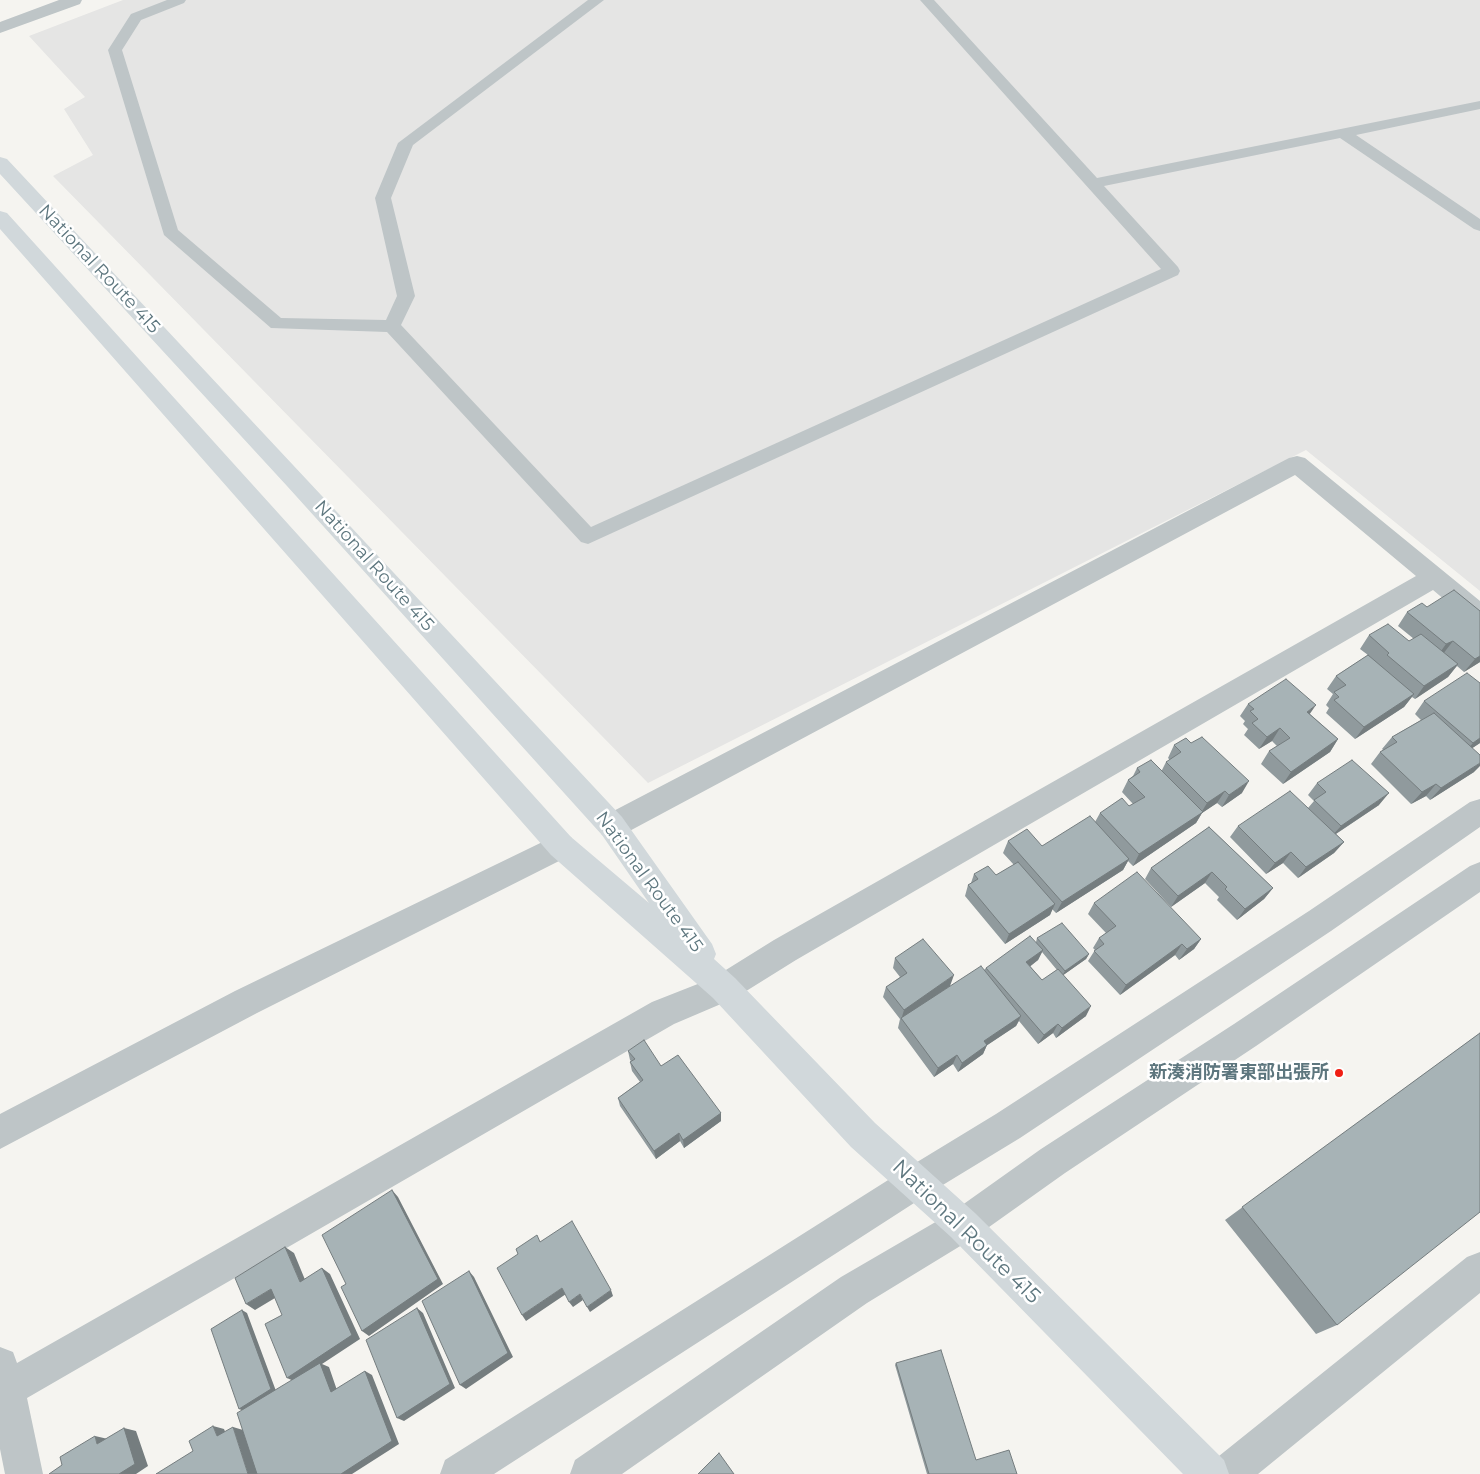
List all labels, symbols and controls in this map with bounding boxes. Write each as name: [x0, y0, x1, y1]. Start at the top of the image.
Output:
street label: National Route 415: [34, 200, 164, 338]
street label: National Route 415: [310, 496, 438, 636]
street label: National Route 415: [591, 808, 707, 956]
place label: 新湊消防署東部出張所: [1149, 1062, 1329, 1084]
marker: 新湊消防署東部出張所: [1333, 1067, 1345, 1079]
street label: National Route 415: [887, 1155, 1045, 1309]

